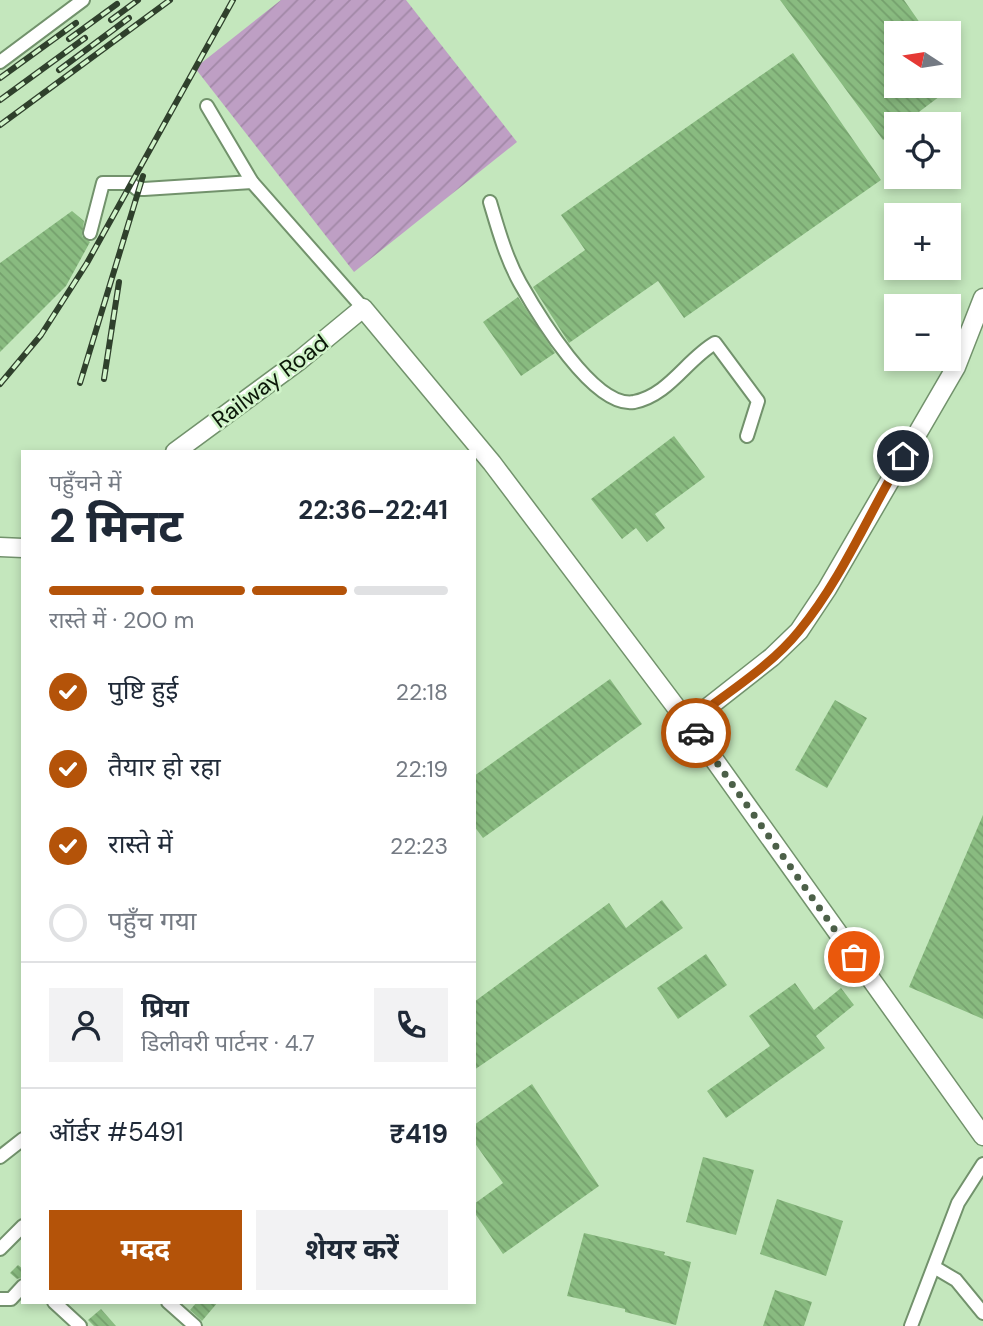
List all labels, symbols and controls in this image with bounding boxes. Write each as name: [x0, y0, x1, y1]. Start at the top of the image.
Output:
north arrow: [884, 21, 961, 98]
map controls: [884, 21, 961, 371]
button: locate: [884, 112, 961, 189]
button: +: [884, 203, 961, 280]
button: −: [884, 294, 961, 371]
street label: Railway Road: [206, 327, 334, 435]
pin: [873, 426, 933, 486]
icon: home: [884, 437, 922, 475]
text: पहुँचने में: [49, 468, 122, 498]
text: 22:36–22:41: [298, 493, 448, 527]
text: 2 मिनट: [49, 496, 183, 556]
text: रास्ते में · 200 m: [49, 605, 194, 635]
icon: check: [49, 673, 87, 711]
text: पुष्टि हुई: [108, 673, 178, 707]
text: 22:18: [396, 677, 448, 707]
courier: [661, 698, 731, 768]
icon: car: [677, 714, 715, 752]
icon: check: [49, 750, 87, 788]
text: तैयार हो रहा: [108, 750, 221, 784]
text: 22:19: [395, 754, 448, 784]
icon: check: [49, 827, 87, 865]
text: रास्ते में: [108, 827, 173, 861]
text: 22:23: [390, 831, 448, 861]
text: पहुँच गया: [108, 904, 196, 938]
pin: [824, 927, 884, 987]
icon: bag: [835, 938, 873, 976]
button: person: [49, 988, 123, 1062]
button: phone: [374, 988, 448, 1062]
text: प्रिया: [141, 991, 189, 1025]
text: डिलीवरी पार्टनर · 4.7: [141, 1028, 315, 1058]
text: ऑर्डर #5491: [49, 1115, 184, 1149]
text: ₹419: [389, 1117, 448, 1151]
button: मदद: [49, 1210, 242, 1290]
button: शेयर करें: [256, 1210, 448, 1290]

